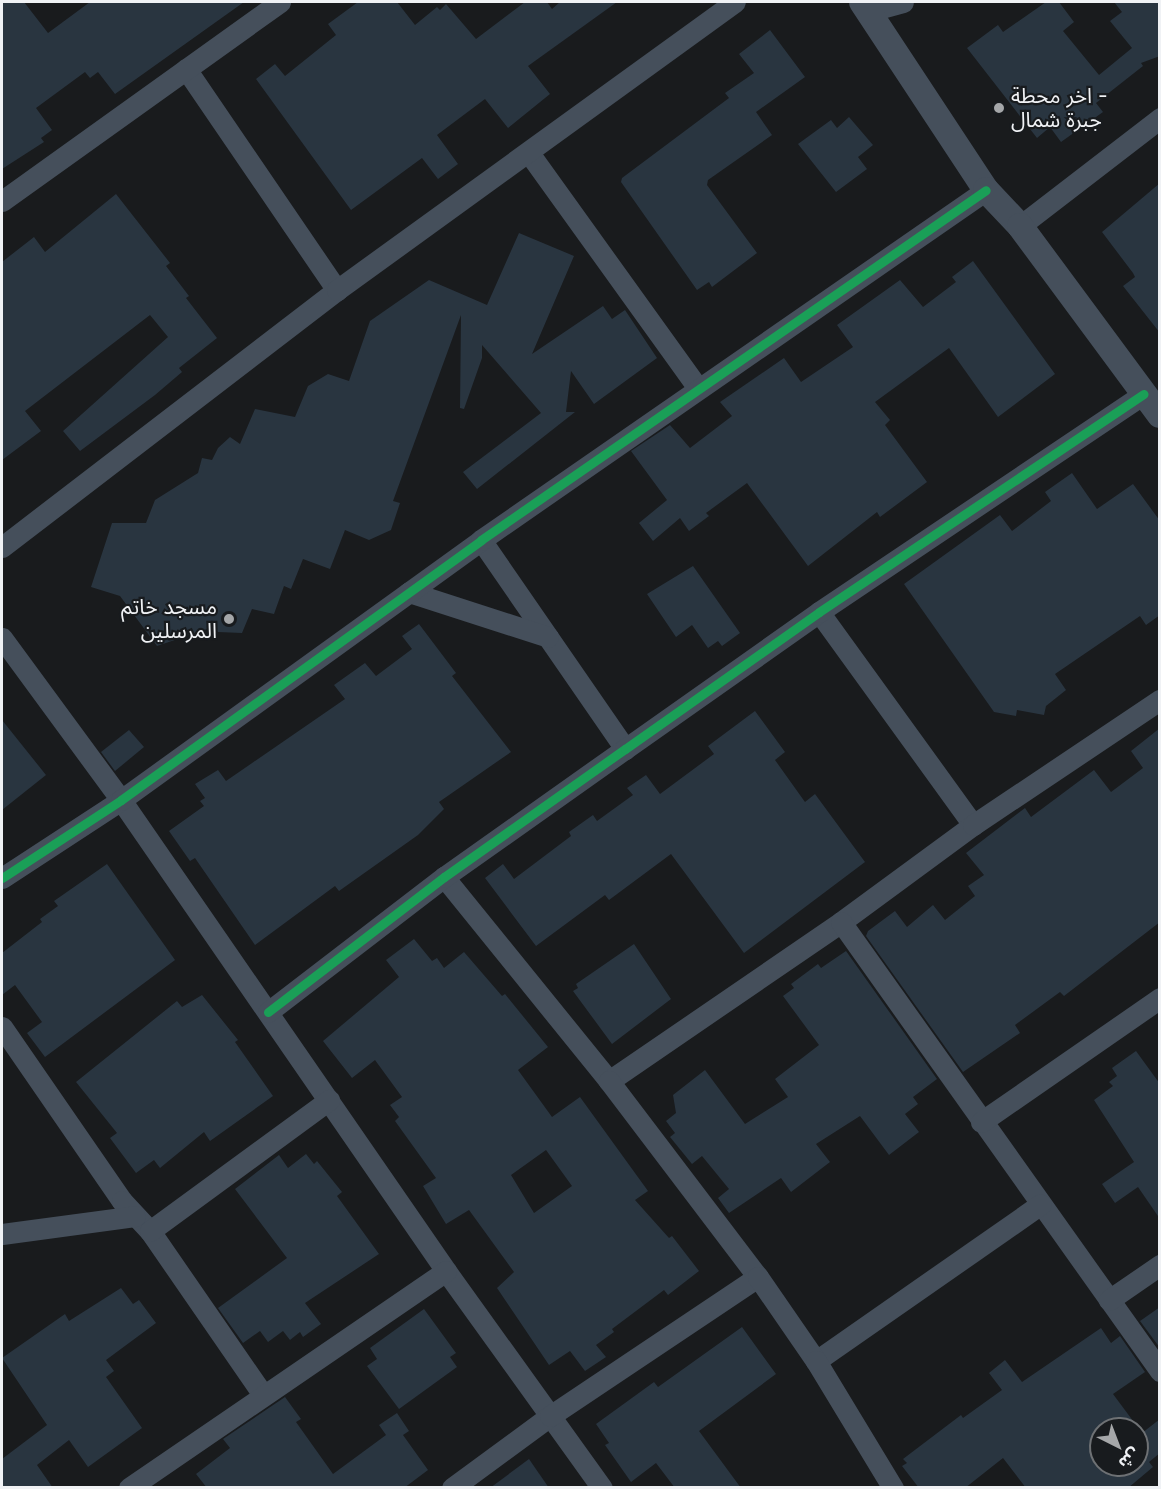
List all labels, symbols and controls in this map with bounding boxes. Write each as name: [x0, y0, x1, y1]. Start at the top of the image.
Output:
place label: اخر محطة - جبرة شمال: [1011, 83, 1108, 133]
marker: اخر محطة - جبرة شمال: [992, 101, 1006, 115]
place label: مسجد خاتم المرسلين: [121, 594, 217, 644]
marker: مسجد خاتم المرسلين: [222, 612, 236, 626]
north arrow: [1089, 1417, 1149, 1477]
text: ش: [1115, 1444, 1145, 1474]

